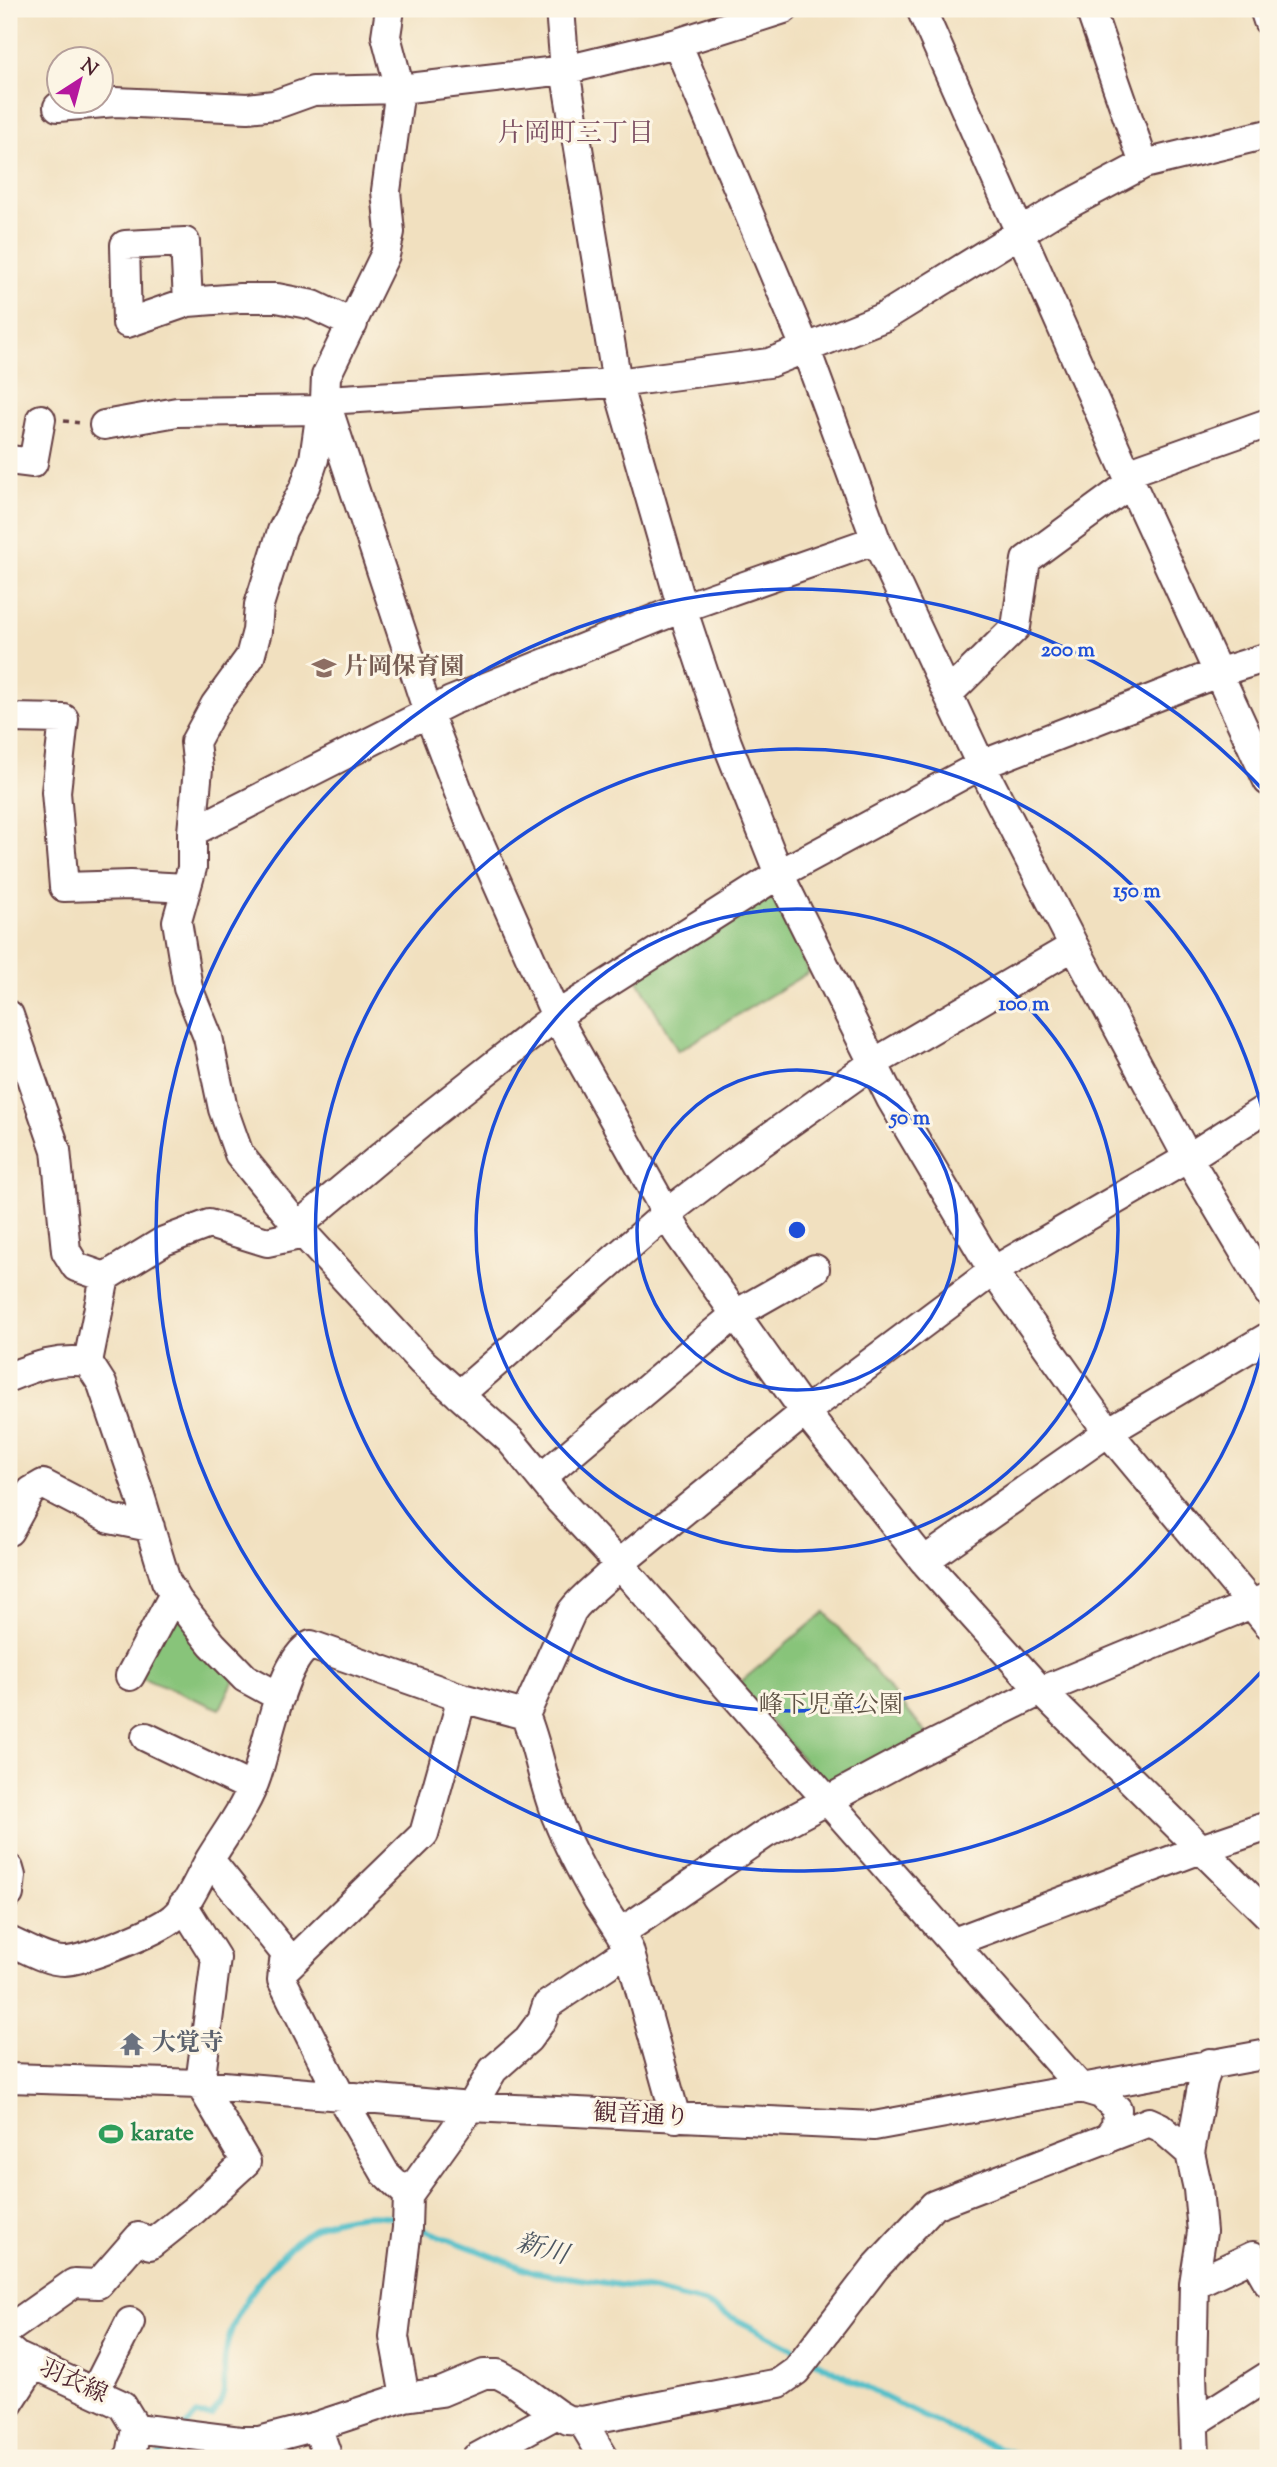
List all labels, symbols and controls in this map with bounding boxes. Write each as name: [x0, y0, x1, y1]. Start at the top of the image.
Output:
north arrow: [46, 46, 116, 116]
text: N: [74, 53, 103, 84]
district label: 片岡町三丁目: [498, 116, 654, 153]
text: 200 m: [1041, 636, 1096, 666]
place label: 片岡保育園: [344, 651, 464, 685]
school or university icon: 片岡保育園: [310, 654, 338, 682]
text: 150 m: [1113, 877, 1161, 907]
text: 100 m: [999, 990, 1050, 1020]
text: 50 m: [888, 1104, 931, 1134]
centre of rings: [785, 1218, 809, 1242]
park label: 峰下児童公園: [759, 1689, 903, 1723]
place label: 大覚寺: [152, 2027, 224, 2061]
temple icon: 大覚寺: [118, 2030, 146, 2058]
street label: 観音通り: [592, 2097, 690, 2135]
place label: karate: [130, 2117, 194, 2151]
sports icon: karate: [97, 2120, 125, 2148]
water label: 新川: [512, 2225, 575, 2276]
street label: 羽衣線: [33, 2351, 113, 2413]

